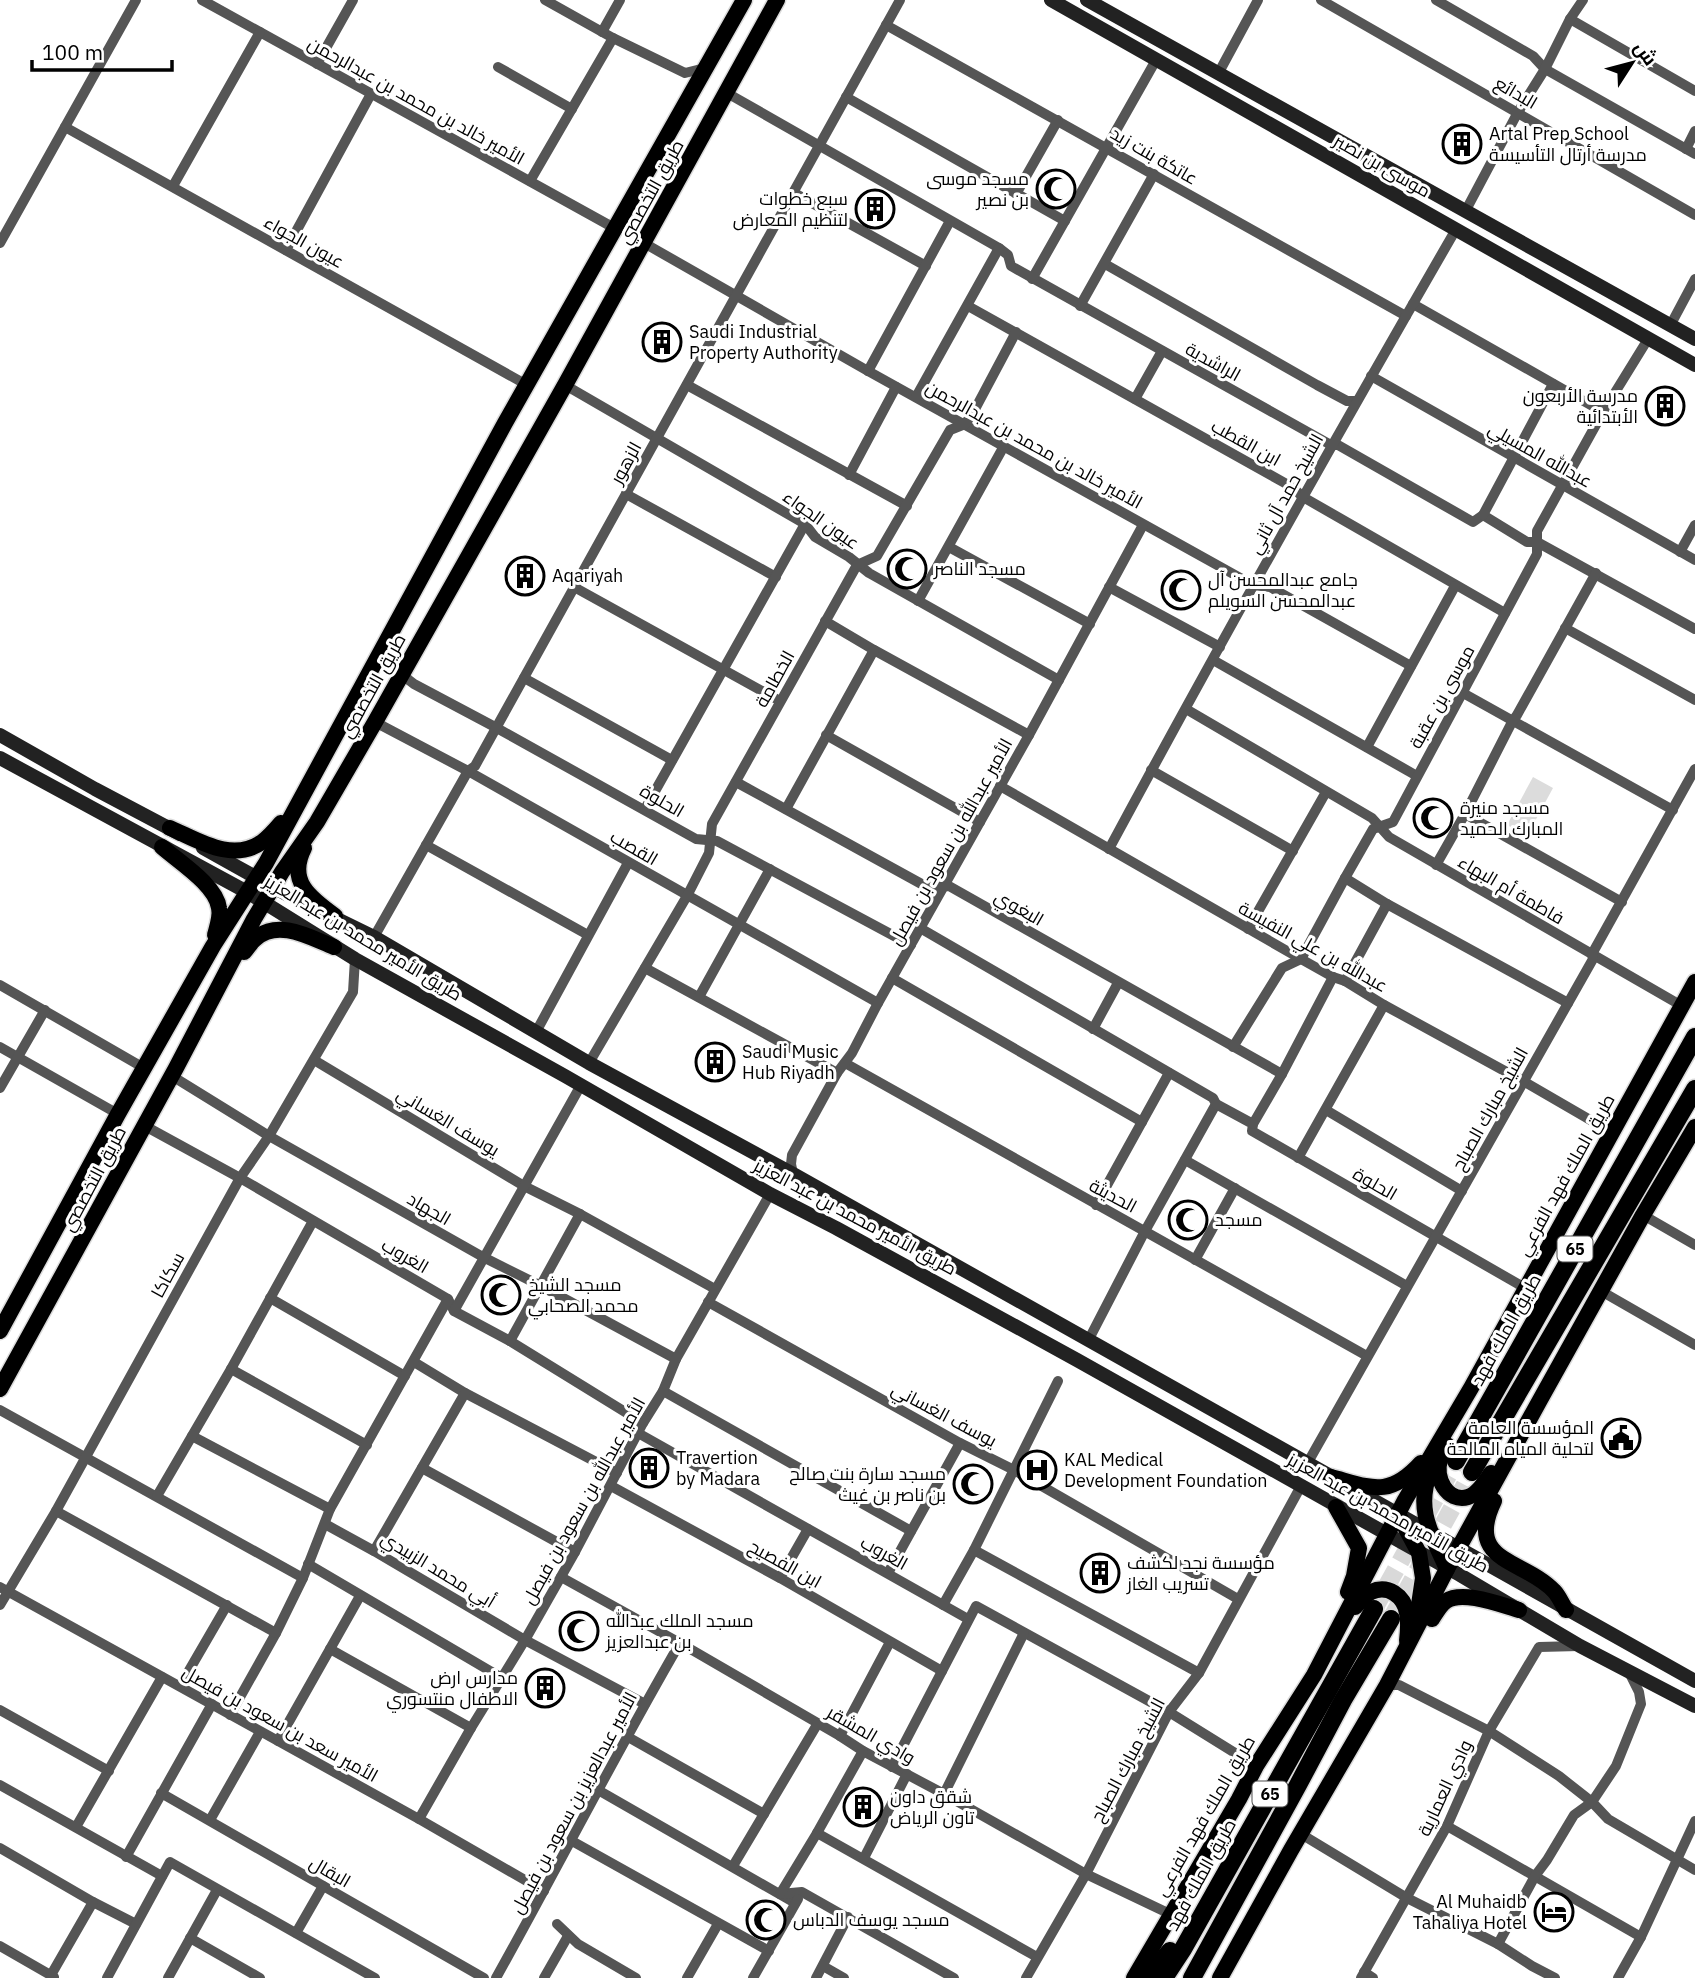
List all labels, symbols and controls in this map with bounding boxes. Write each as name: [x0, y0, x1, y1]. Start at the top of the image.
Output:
scale bar: [32, 28, 172, 72]
north arrow: [1597, 28, 1667, 98]
street label: الأمير خالد بن محمد بن عبدالرحمن: [304, 31, 529, 170]
text: ش: [1629, 36, 1663, 70]
text: 100 m: [42, 38, 103, 66]
street label: البدائع: [1490, 71, 1542, 115]
street label: عاتكة بنت زيد: [1107, 121, 1202, 190]
place label: Artal Prep School مدرسة أرتال التأسيسة: [1489, 122, 1647, 166]
building icon: Artal Prep School مدرسة أرتال التأسيسة: [1441, 123, 1483, 165]
street label: موسى بن نصير: [1329, 128, 1435, 202]
street label: طريق التخصصي: [612, 136, 690, 249]
place label: مسجد موسى بن نصير: [926, 167, 1029, 211]
mosque icon: مسجد موسى بن نصير: [1035, 168, 1077, 210]
place label: سبع خطوات لتنظيم المعارض: [733, 187, 848, 232]
building icon: سبع خطوات لتنظيم المعارض: [854, 188, 896, 230]
street label: عيون الجواء: [260, 210, 348, 273]
place label: Saudi Industrial Property Authority: [689, 320, 838, 364]
building icon: Saudi Industrial Property Authority: [641, 321, 683, 363]
street label: الراشدية: [1182, 337, 1245, 386]
street label: الأمير خالد بن محمد بن عبدالرحمن: [922, 375, 1147, 514]
place label: مدرسة الأربعون الأبتدائية: [1523, 384, 1638, 428]
building icon: مدرسة الأربعون الأبتدائية: [1644, 385, 1686, 427]
street label: ابن القطب: [1207, 414, 1285, 471]
street label: عبدالله المسيلي: [1483, 417, 1596, 495]
street label: الشيخ حمد آل ثاني: [1243, 430, 1331, 559]
street label: الزهور: [604, 438, 646, 489]
street label: عيون الجواء: [779, 485, 864, 554]
mosque icon: مسجد الناصر: [886, 548, 928, 590]
building icon: Aqariyah: [504, 555, 546, 597]
place label: مسجد الناصر: [933, 557, 1026, 580]
place label: Aqariyah: [552, 564, 623, 587]
place label: جامع عبدالمحسن آل عبدالمحسن السويلم: [1208, 568, 1358, 613]
mosque icon: جامع عبدالمحسن آل عبدالمحسن السويلم: [1160, 569, 1202, 611]
street label: طريق التخصصي: [334, 630, 412, 743]
street label: موسى بن عقبة: [1404, 641, 1479, 753]
street label: الخطامة: [750, 646, 800, 711]
street label: الأمير عبدالله بن سعود بن فيصل: [884, 734, 1017, 950]
street label: الحلوة: [636, 779, 688, 822]
place label: مسجد منيرة المبارك الحميد: [1460, 796, 1563, 840]
mosque icon: مسجد منيرة المبارك الحميد: [1412, 797, 1454, 839]
street label: القصب: [606, 825, 662, 870]
street label: فاطمة أم البهاء: [1454, 850, 1568, 930]
street label: طريق الأمير محمد بن عبد العزيز: [259, 869, 466, 1007]
street label: البغوي: [989, 884, 1048, 933]
street label: عبدالله بن علي النفيسة: [1233, 896, 1392, 1000]
place label: Saudi Music Hub Riyadh: [742, 1040, 839, 1084]
building icon: Saudi Music Hub Riyadh: [694, 1041, 736, 1083]
street label: الشيخ مبارك الصباح: [1446, 1043, 1534, 1175]
street label: يوسف الغساني: [391, 1082, 504, 1164]
street label: طريق الملك فهد الفرعي: [1511, 1090, 1622, 1261]
street label: طريق التخصصي: [56, 1122, 133, 1236]
street label: طريق الأمير محمد بن عبد العزيز: [748, 1153, 961, 1281]
street label: الحلوة: [1349, 1162, 1401, 1205]
street label: الحديثة: [1085, 1173, 1141, 1218]
street label: الجهاد: [403, 1187, 455, 1230]
mosque icon: مسجد: [1167, 1199, 1209, 1241]
place label: مسجد: [1215, 1208, 1263, 1231]
street label: الغروب: [378, 1233, 433, 1278]
road number: 65: [1558, 1236, 1592, 1261]
street label: سكاكا: [146, 1248, 189, 1302]
street label: طريق الملك فهد: [1465, 1270, 1547, 1390]
place label: مسجد الشيخ محمد الصحابي: [528, 1273, 638, 1320]
mosque icon: مسجد الشيخ محمد الصحابي: [480, 1274, 522, 1316]
street label: يوسف الغساني: [886, 1377, 1001, 1455]
street label: الأمير عبدالله بن سعود بن فيصل: [517, 1393, 650, 1609]
place label: المؤسسة العامة لتحلية المياه المالحة: [1447, 1416, 1594, 1460]
public building icon: المؤسسة العامة لتحلية المياه المالحة: [1600, 1417, 1642, 1459]
place label: Travertion by Madara: [676, 1446, 760, 1490]
building icon: Travertion by Madara: [628, 1447, 670, 1489]
street label: طريق الأمير محمد بن عبد العزيز: [1282, 1447, 1493, 1578]
place label: KAL Medical Development Foundation: [1064, 1448, 1268, 1492]
hospital icon: KAL Medical Development Foundation: [1016, 1449, 1058, 1491]
place label: مسجد سارة بنت صالح بن ناصر بن غيث: [789, 1462, 946, 1506]
mosque icon: مسجد سارة بنت صالح بن ناصر بن غيث: [952, 1463, 994, 1505]
street label: أبي محمد الزبيدي: [375, 1526, 500, 1615]
street label: الغروب: [857, 1530, 912, 1575]
street label: ابن الفصيح: [744, 1534, 826, 1594]
place label: مؤسسة نجد لكشف تسريب الغاز: [1126, 1551, 1275, 1595]
building icon: مؤسسة نجد لكشف تسريب الغاز: [1079, 1552, 1121, 1594]
place label: مسجد الملك عبدالله بن عبدالعزيز: [605, 1609, 754, 1653]
mosque icon: مسجد الملك عبدالله بن عبدالعزيز: [558, 1610, 600, 1652]
street label: الأمير سعد بن سعود بن فيصل: [178, 1660, 382, 1787]
place label: مدارس ارض الاطفال منتسوري: [386, 1666, 518, 1713]
building icon: مدارس ارض الاطفال منتسوري: [524, 1667, 566, 1709]
street label: الأمير عبدالعزيز بن سعود بن فيصل: [505, 1688, 642, 1918]
street label: الشيخ مبارك الصباح: [1085, 1694, 1171, 1826]
street label: وادي المشقر: [821, 1700, 919, 1772]
street label: طريق الملك فهد الفرعي: [1150, 1732, 1260, 1900]
street label: وادي العمارية: [1412, 1736, 1480, 1841]
road number: 65: [1252, 1782, 1288, 1806]
place label: شقق داون تاون الرياض: [890, 1785, 975, 1829]
building icon: شقق داون تاون الرياض: [842, 1786, 884, 1828]
street label: طريق الملك فهد: [1161, 1815, 1241, 1935]
street label: البقال: [305, 1851, 355, 1892]
place label: Al Muhaidb Tahaliya Hotel: [1413, 1890, 1527, 1934]
hotel icon: Al Muhaidb Tahaliya Hotel: [1533, 1891, 1575, 1933]
mosque icon: مسجد يوسف الدباس: [745, 1899, 787, 1941]
place label: مسجد يوسف الدباس: [793, 1908, 949, 1931]

